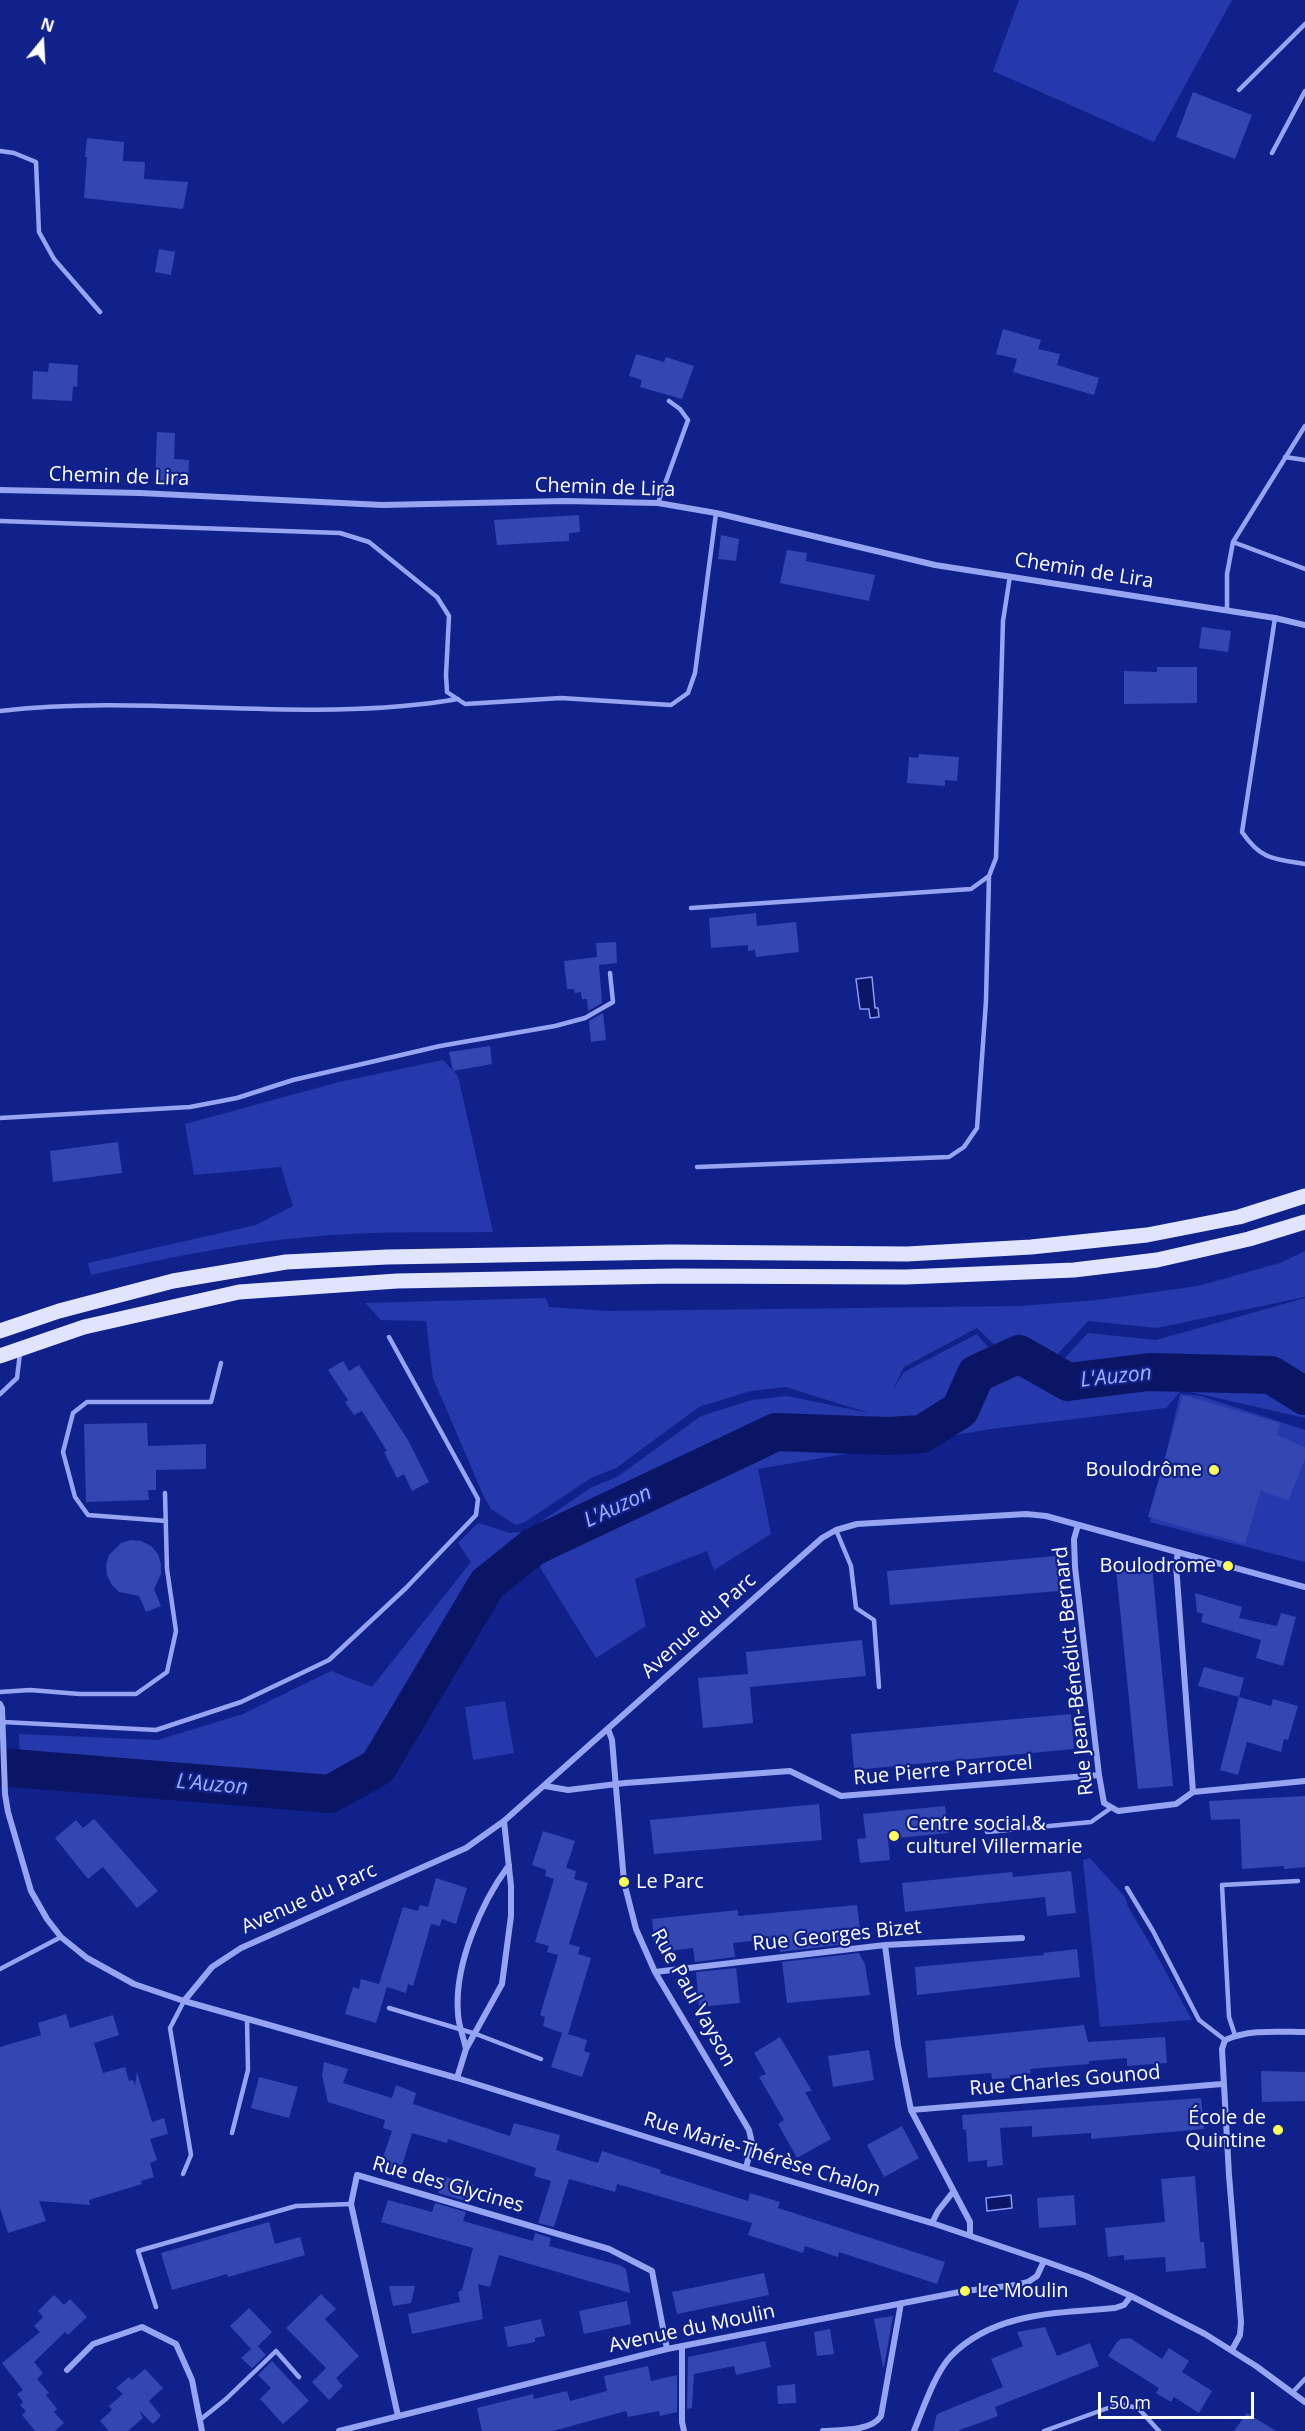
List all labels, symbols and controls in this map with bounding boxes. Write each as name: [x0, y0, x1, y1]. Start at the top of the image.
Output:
north arrow: [12, 12, 72, 72]
text: N: [38, 12, 57, 37]
street label: Chemin de Lira: [48, 463, 190, 491]
street label: Chemin de Lira: [534, 474, 676, 502]
street label: Chemin de Lira: [1013, 548, 1155, 594]
water label: L'Auzon: [1079, 1361, 1153, 1393]
place label: Boulodrôme: [1086, 1458, 1202, 1482]
marker: Boulodrôme: [1207, 1463, 1221, 1477]
water label: L'Auzon: [580, 1480, 656, 1534]
street label: Rue Jean-Bénédict Bernard: [1049, 1545, 1099, 1797]
place label: Boulodrome: [1100, 1554, 1216, 1578]
marker: Boulodrome: [1221, 1559, 1235, 1573]
street label: Avenue du Parc: [637, 1568, 761, 1684]
street label: Rue Pierre Parrocel: [853, 1751, 1033, 1791]
water label: L'Auzon: [175, 1769, 249, 1801]
place label: Centre social & culturel Villermarie: [906, 1812, 1082, 1859]
marker: Centre social & culturel Villermarie: [887, 1829, 901, 1843]
street label: Avenue du Parc: [238, 1858, 380, 1940]
place label: Le Parc: [636, 1870, 704, 1894]
marker: Le Parc: [617, 1875, 631, 1889]
street label: Rue Georges Bizet: [751, 1915, 923, 1957]
street label: Rue Paul Vayson: [645, 1925, 741, 2071]
street label: Rue Charles Gounod: [969, 2061, 1161, 2101]
place label: École de Quintine: [1185, 2106, 1266, 2153]
street label: Rue Marie-Thérèse Chalon: [641, 2108, 883, 2202]
marker: École de Quintine: [1271, 2123, 1285, 2137]
street label: Rue des Glycines: [369, 2152, 527, 2218]
place label: Le Moulin: [977, 2279, 1069, 2303]
marker: Le Moulin: [958, 2284, 972, 2298]
street label: Avenue du Moulin: [607, 2300, 777, 2358]
scale bar: [1101, 2380, 1257, 2418]
text: 50 m: [1109, 2390, 1151, 2414]

